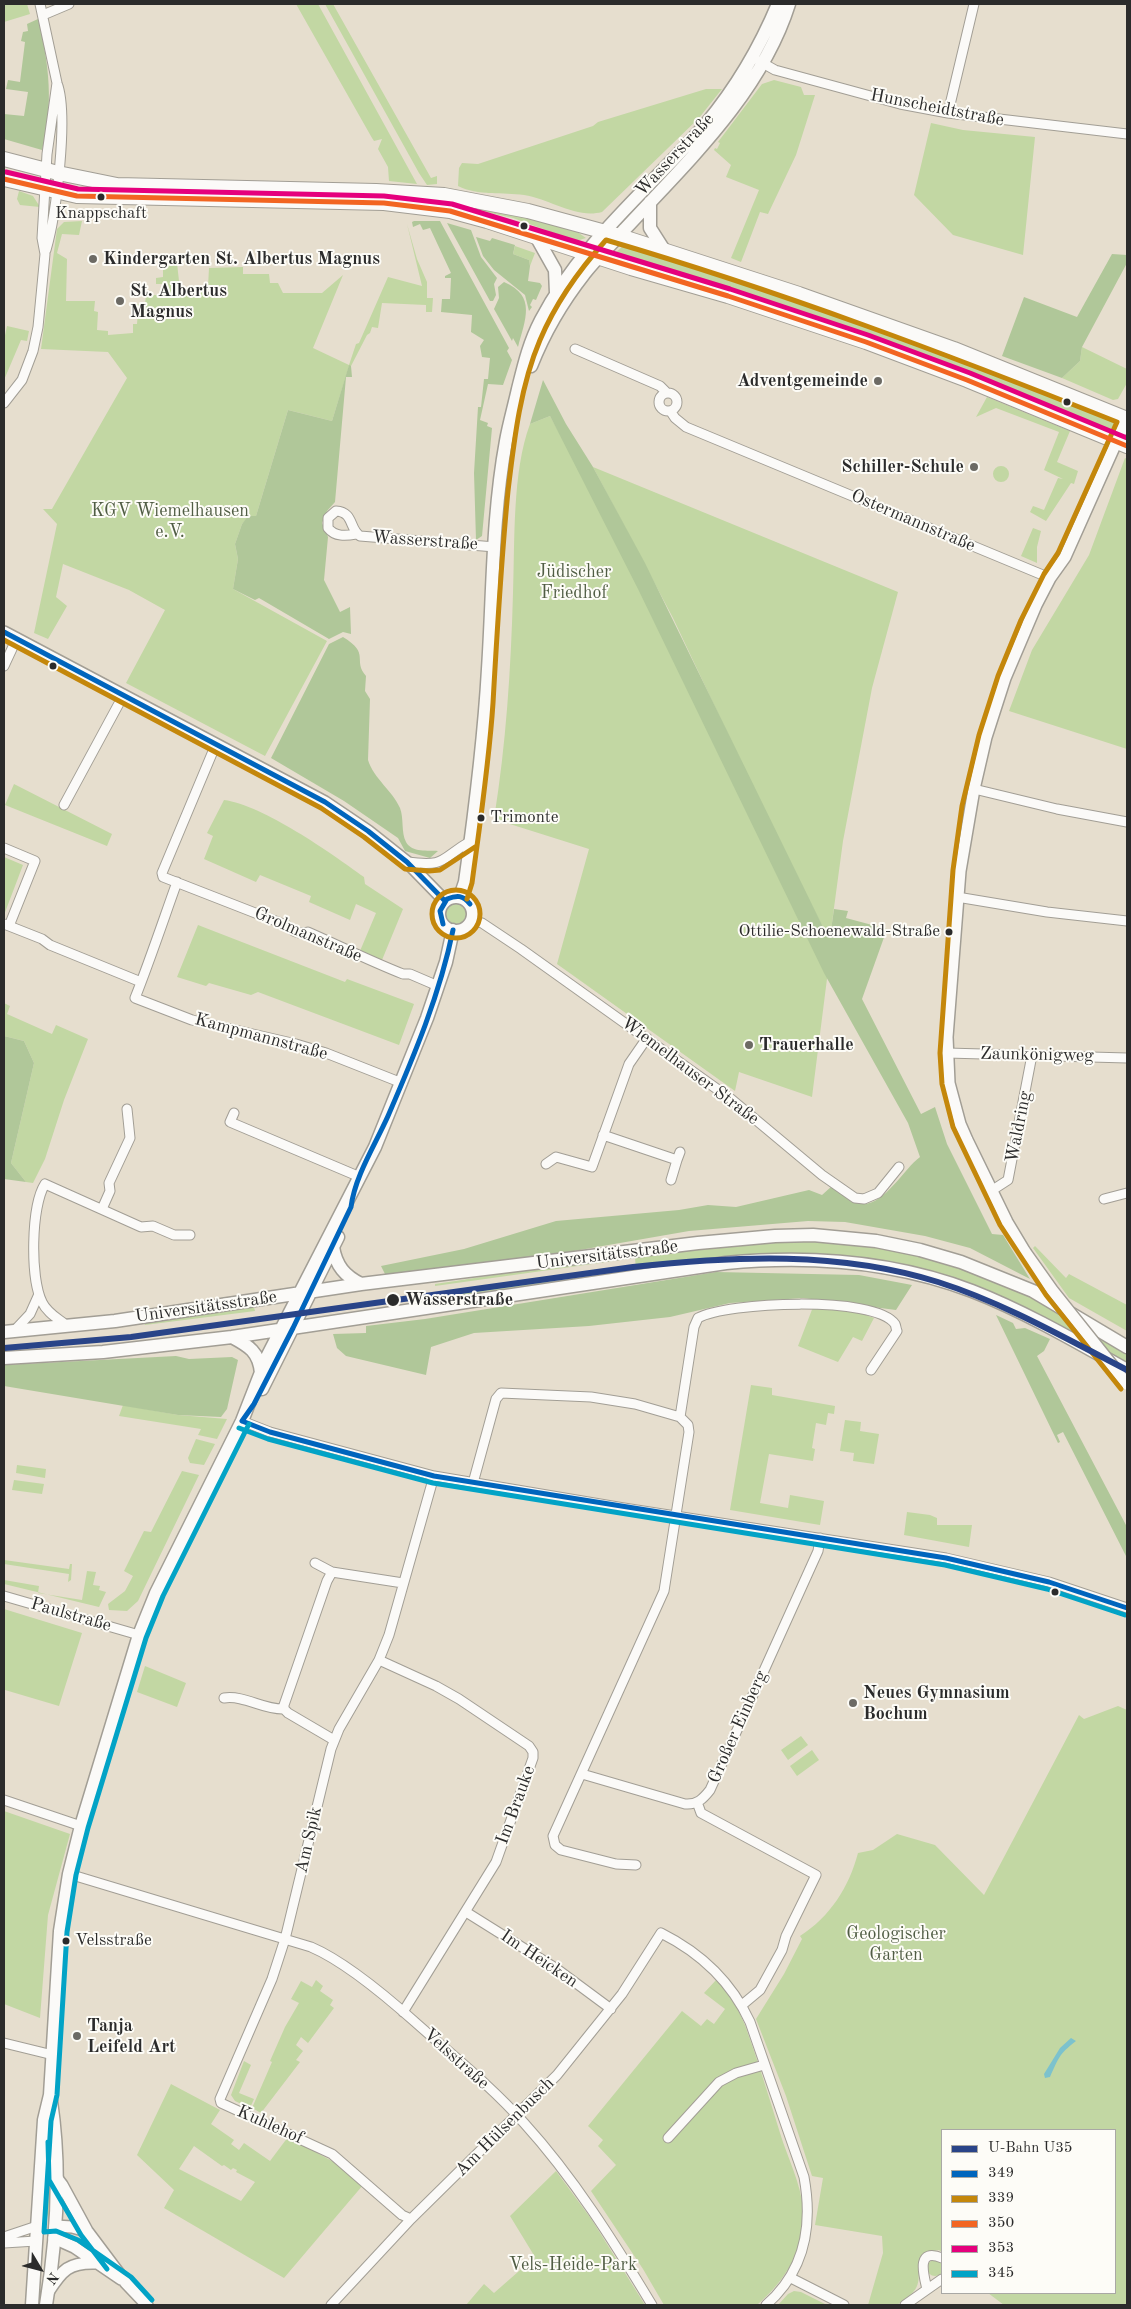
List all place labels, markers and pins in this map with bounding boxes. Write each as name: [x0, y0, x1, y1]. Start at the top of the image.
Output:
marker: Knappschaft: [96, 192, 106, 202]
place label: Knappschaft: [55, 204, 147, 224]
unlabelled marker: [519, 221, 529, 231]
place label: Kindergarten St. Albertus Magnus: [103, 248, 380, 270]
marker: Kindergarten St. Albertus Magnus: [87, 253, 99, 265]
place label: St. Albertus Magnus: [130, 280, 227, 322]
marker: St. Albertus Magnus: [114, 295, 126, 307]
place label: Adventgemeinde: [737, 370, 868, 392]
marker: Adventgemeinde: [872, 375, 884, 387]
unlabelled marker: [1062, 397, 1072, 407]
place label: Schiller-Schule: [841, 456, 964, 478]
marker: Schiller-Schule: [968, 461, 980, 473]
unlabelled marker: [48, 661, 58, 671]
place label: Trimonte: [490, 808, 559, 828]
marker: Trimonte: [476, 813, 486, 823]
place label: Ottilie-Schoenewald-Straße: [738, 922, 940, 942]
marker: Ottilie-Schoenewald-Straße: [944, 927, 954, 937]
place label: Trauerhalle: [759, 1034, 854, 1056]
marker: Trauerhalle: [743, 1039, 755, 1051]
place label: Wasserstraße: [405, 1289, 513, 1311]
marker: Wasserstraße: [385, 1292, 401, 1308]
unlabelled marker: [1050, 1587, 1060, 1597]
place label: Neues Gymnasium Bochum: [863, 1682, 1010, 1725]
marker: Neues Gymnasium Bochum: [847, 1697, 859, 1709]
place label: Velsstraße: [75, 1931, 152, 1951]
marker: Velsstraße: [61, 1936, 71, 1946]
place label: Tanja Leifeld Art: [87, 2015, 176, 2058]
marker: Tanja Leifeld Art: [71, 2030, 83, 2042]

